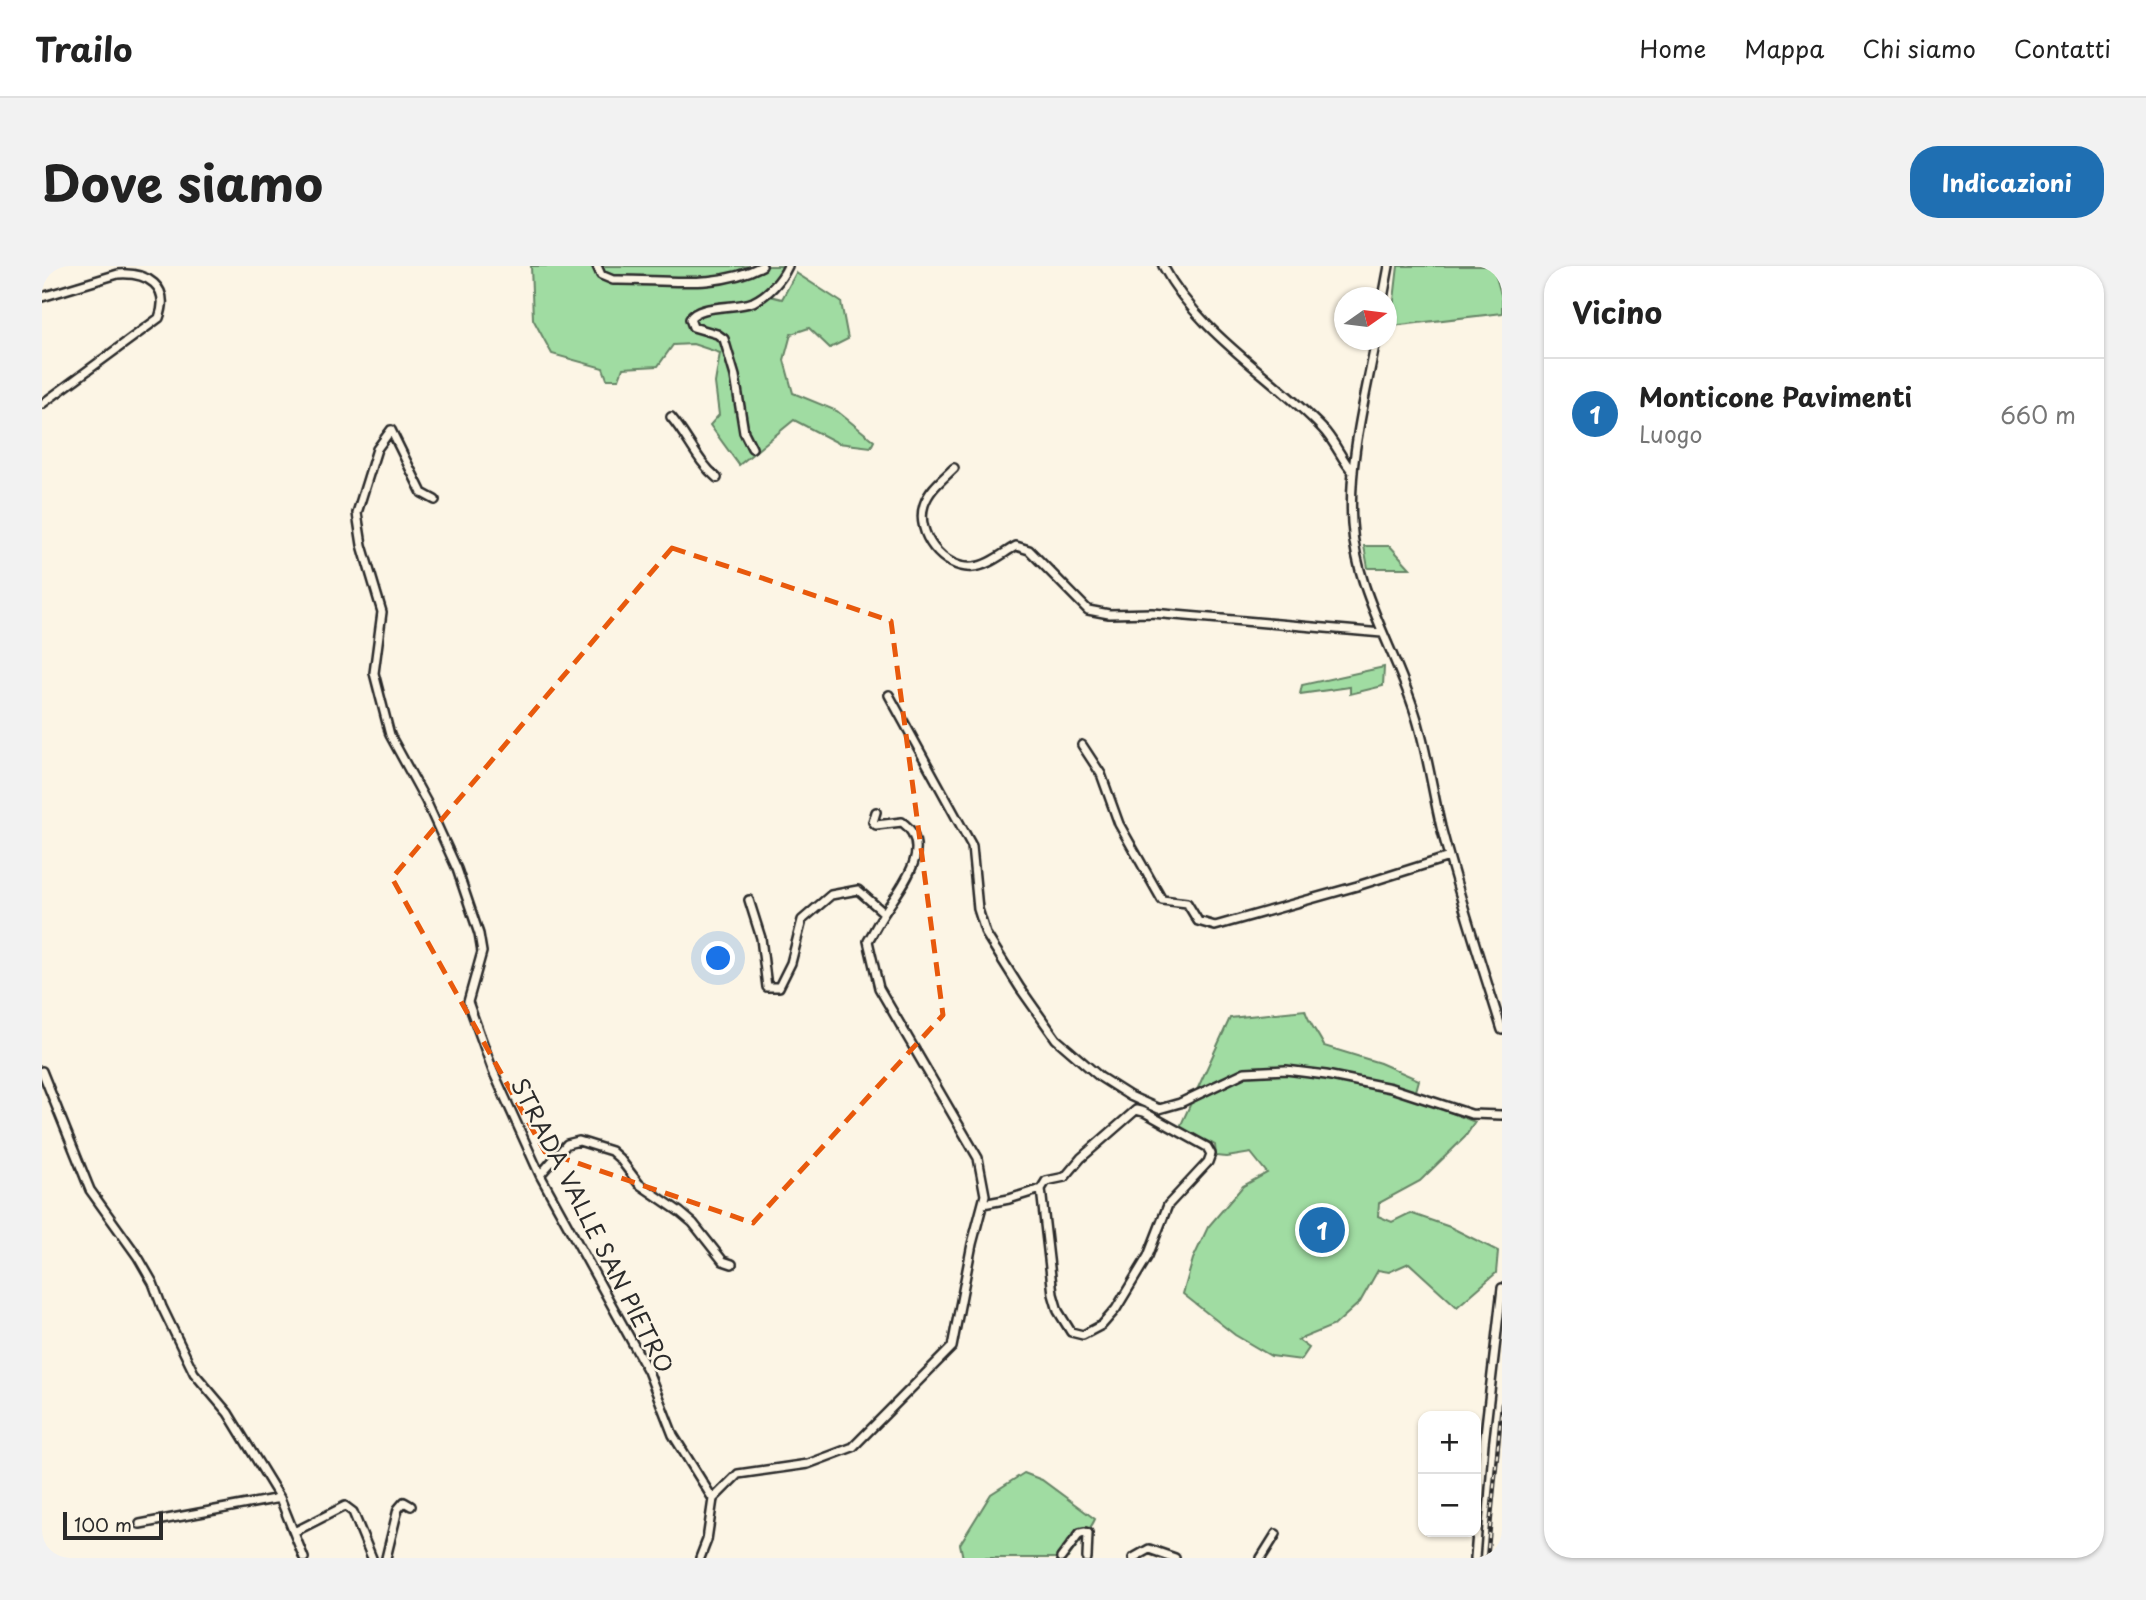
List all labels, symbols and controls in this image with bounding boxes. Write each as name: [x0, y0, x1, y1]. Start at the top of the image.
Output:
text: Trailo: [35, 23, 132, 73]
text: Home: [1640, 30, 1706, 66]
text: Mappa: [1744, 30, 1824, 66]
text: Chi siamo: [1862, 30, 1976, 66]
text: Contatti: [2014, 30, 2111, 66]
text: Dove siamo: [42, 145, 323, 219]
button: Indicazioni: [1910, 146, 2104, 218]
north arrow: [1334, 287, 1397, 350]
text: Vicino: [1572, 289, 1662, 334]
text: Monticone Pavimenti: [1639, 377, 1912, 416]
text: 1: [1590, 397, 1601, 432]
text: 660 m: [2000, 397, 2076, 432]
text: Luogo: [1639, 416, 1703, 451]
your location: [701, 941, 735, 975]
street label: STRADA VALLE SAN PIETRO: [503, 1071, 683, 1379]
pin: 1: [1299, 1204, 1345, 1256]
map controls: [1418, 1411, 1481, 1537]
button: +: [1418, 1411, 1481, 1474]
button: −: [1418, 1474, 1481, 1537]
scale bar: [63, 1509, 163, 1541]
text: 100 m: [74, 1510, 132, 1538]

